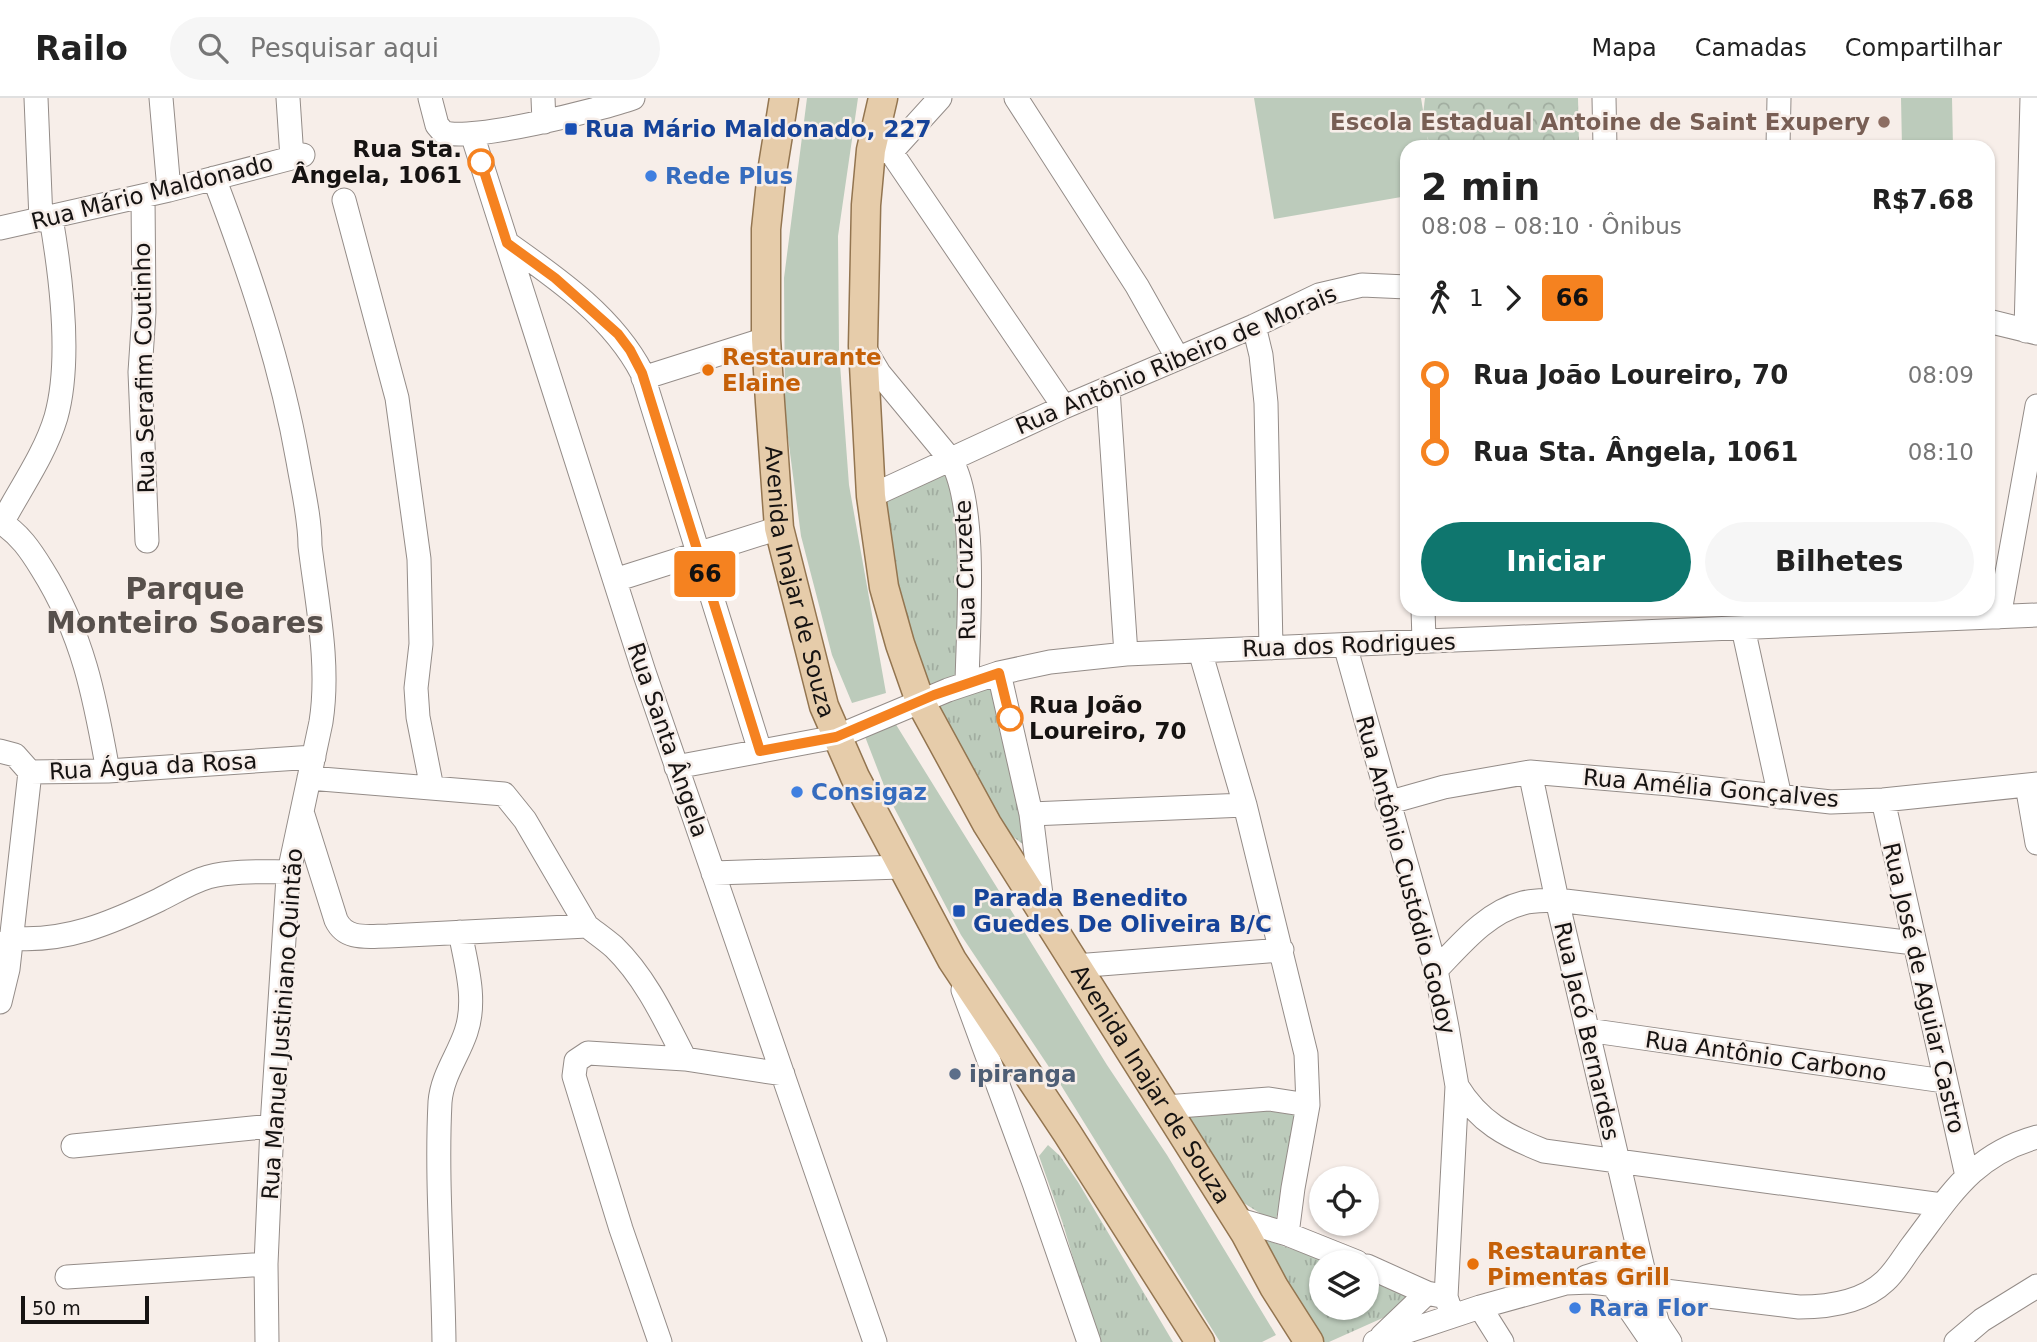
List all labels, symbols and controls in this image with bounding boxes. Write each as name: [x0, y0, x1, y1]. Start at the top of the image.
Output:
search box: [170, 17, 660, 80]
text: Railo: [35, 29, 128, 68]
icon: search: [194, 29, 232, 67]
text: Pesquisar aqui: [250, 33, 439, 63]
text: Mapa: [1591, 34, 1657, 62]
text: Camadas: [1695, 34, 1807, 62]
text: Compartilhar: [1845, 34, 2002, 62]
place label: Escola Estadual Antoine de Saint Exupery: [1330, 109, 1870, 135]
marker: Escola Estadual Antoine de Saint Exupery: [1876, 114, 1892, 130]
place label: Rua Mário Maldonado, 227: [585, 116, 932, 142]
marker: Rua Mário Maldonado, 227: [563, 121, 579, 137]
place label: Rua Sta. Ângela, 1061: [292, 136, 462, 188]
street label: Rua Mário Maldonado: [28, 149, 276, 235]
marker: Rua Sta. Ângela, 1061: [468, 149, 494, 175]
place label: Rede Plus: [665, 163, 793, 189]
text: 2 min: [1421, 165, 1540, 209]
marker: Rede Plus: [643, 168, 659, 184]
text: R$7.68: [1872, 185, 1974, 215]
text: 08:08 – 08:10 · Ônibus: [1421, 213, 1682, 239]
street label: Rua Serafim Coutinho: [129, 242, 159, 494]
icon: walk: [1421, 279, 1459, 317]
icon: forward: [1494, 279, 1532, 317]
street label: Rua Antônio Ribeiro de Morais: [1011, 280, 1341, 440]
text: 66: [1556, 284, 1589, 312]
text: 1: [1469, 285, 1484, 311]
place label: Restaurante Elaine: [722, 344, 882, 396]
text: Rua João Loureiro, 70: [1473, 360, 1788, 390]
marker: Restaurante Elaine: [700, 362, 716, 378]
text: 08:09: [1908, 362, 1974, 388]
text: Rua Sta. Ângela, 1061: [1473, 437, 1798, 467]
text: 08:10: [1908, 439, 1974, 465]
street label: Avenida Inajar de Souza: [760, 445, 840, 722]
street label: Rua Cruzete: [950, 499, 980, 641]
button: Iniciar: [1421, 522, 1691, 602]
button: Bilhetes: [1705, 522, 1974, 602]
line badge: 66: [674, 551, 736, 597]
text: 66: [688, 560, 722, 588]
district label: Parque Monteiro Soares: [46, 571, 324, 640]
street label: Rua dos Rodrigues: [1242, 628, 1456, 662]
street label: Rua Santa Ângela: [622, 639, 714, 841]
place label: Rua João Loureiro, 70: [1029, 692, 1187, 744]
marker: Rua João Loureiro, 70: [997, 705, 1023, 731]
street label: Rua Antônio Custódio Godoy: [1351, 713, 1461, 1037]
street label: Rua Água da Rosa: [48, 747, 258, 784]
street label: Rua Amélia Gonçalves: [1582, 764, 1840, 812]
place label: Consigaz: [811, 779, 927, 805]
marker: Consigaz: [789, 784, 805, 800]
street label: Rua José de Aguiar Castro: [1878, 840, 1970, 1136]
street label: Rua Manuel Justiniano Quintão: [257, 847, 307, 1201]
place label: Parada Benedito Guedes De Oliveira B/C: [973, 885, 1272, 937]
marker: Parada Benedito Guedes De Oliveira B/C: [951, 903, 967, 919]
street label: Rua Jacó Bernardes: [1549, 919, 1625, 1143]
street label: Avenida Inajar de Souza: [1066, 960, 1236, 1208]
street label: Rua Antônio Carbono: [1644, 1026, 1888, 1086]
place label: ipiranga: [969, 1061, 1076, 1087]
marker: ipiranga: [947, 1066, 963, 1082]
map controls: [1309, 1166, 1379, 1320]
button: locate: [1309, 1166, 1379, 1236]
place label: Restaurante Pimentas Grill: [1487, 1238, 1670, 1290]
button: layers: [1309, 1250, 1379, 1320]
marker: Restaurante Pimentas Grill: [1465, 1256, 1481, 1272]
scale bar: [21, 1293, 149, 1325]
place label: Rara Flor: [1589, 1295, 1708, 1321]
text: 50 m: [32, 1297, 81, 1319]
marker: Rara Flor: [1567, 1300, 1583, 1316]

